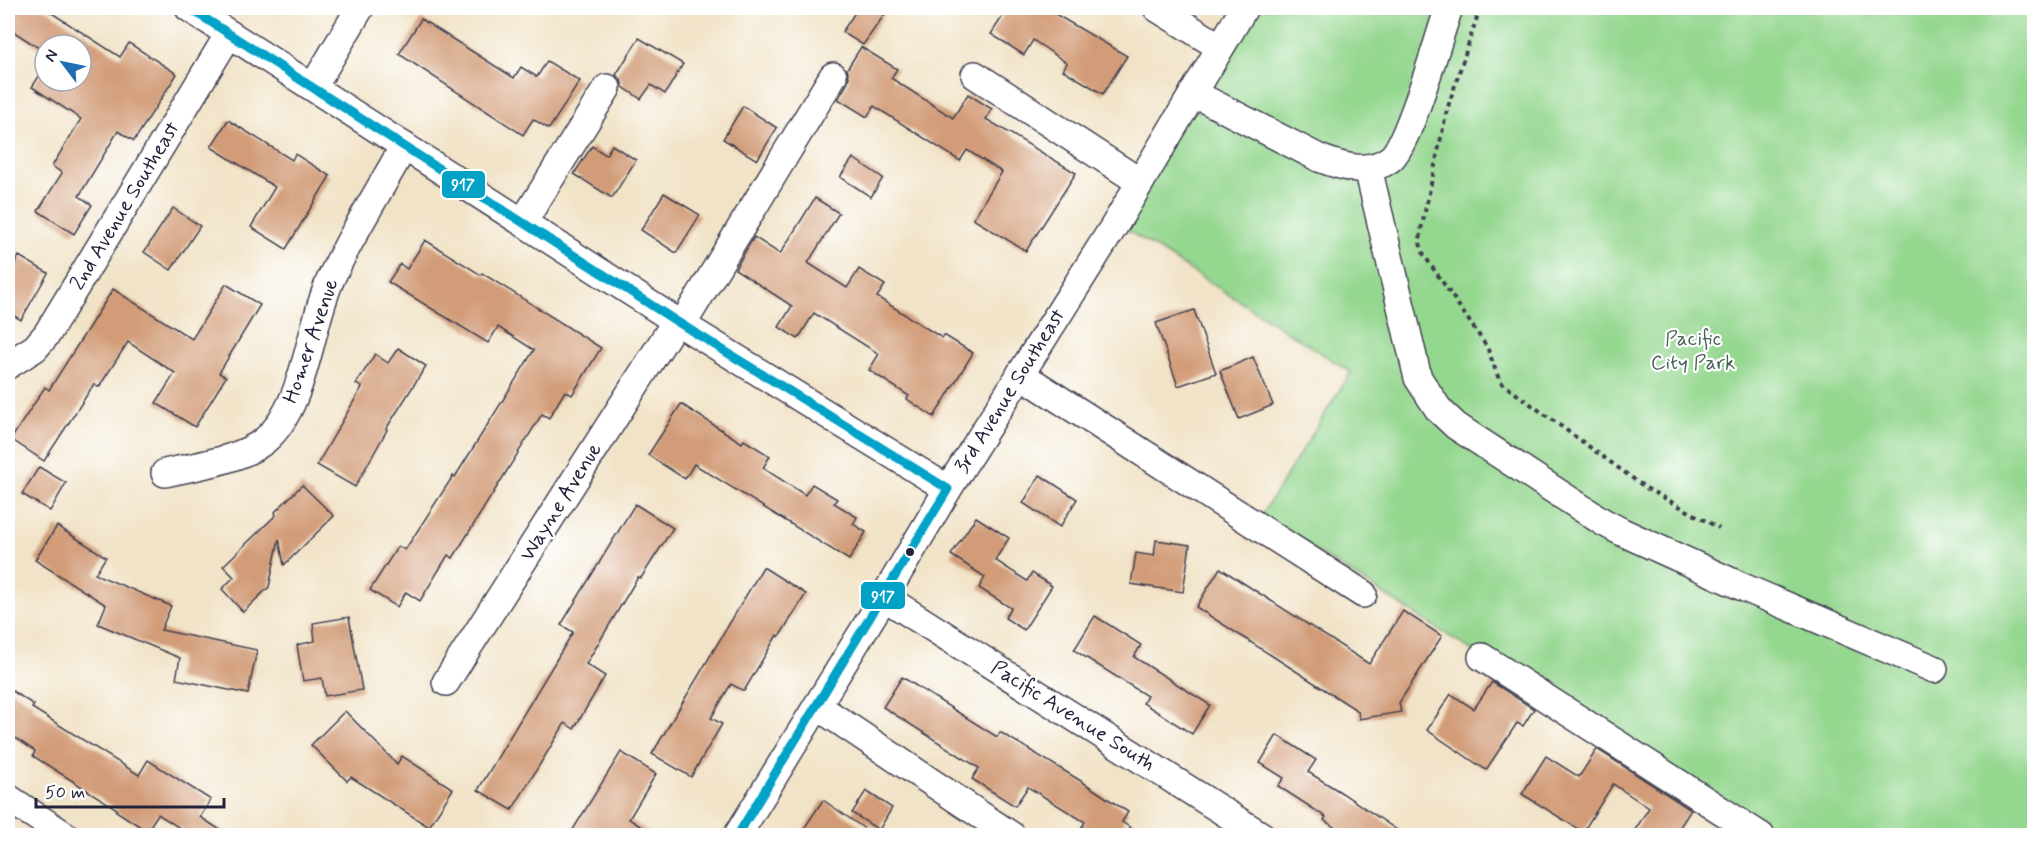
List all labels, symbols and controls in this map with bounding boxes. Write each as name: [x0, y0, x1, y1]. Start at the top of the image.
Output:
north arrow: [33, 33, 93, 93]
text: N: [40, 46, 63, 66]
street label: 2nd Avenue Southeast: [64, 116, 187, 295]
line badge: 917: [441, 170, 486, 199]
text: 917: [451, 175, 475, 196]
street label: Homer Avenue: [277, 275, 345, 407]
street label: 3rd Avenue Southeast: [948, 303, 1072, 478]
park label: Pacific City Park: [1651, 325, 1735, 377]
street label: Wayne Avenue: [513, 437, 609, 566]
unlabelled marker: [904, 546, 916, 558]
line badge: 917: [860, 581, 906, 610]
text: 917: [871, 587, 895, 608]
street label: Pacific Avenue South: [986, 654, 1160, 778]
scale bar: [36, 771, 224, 809]
text: 50 m: [45, 781, 85, 805]

